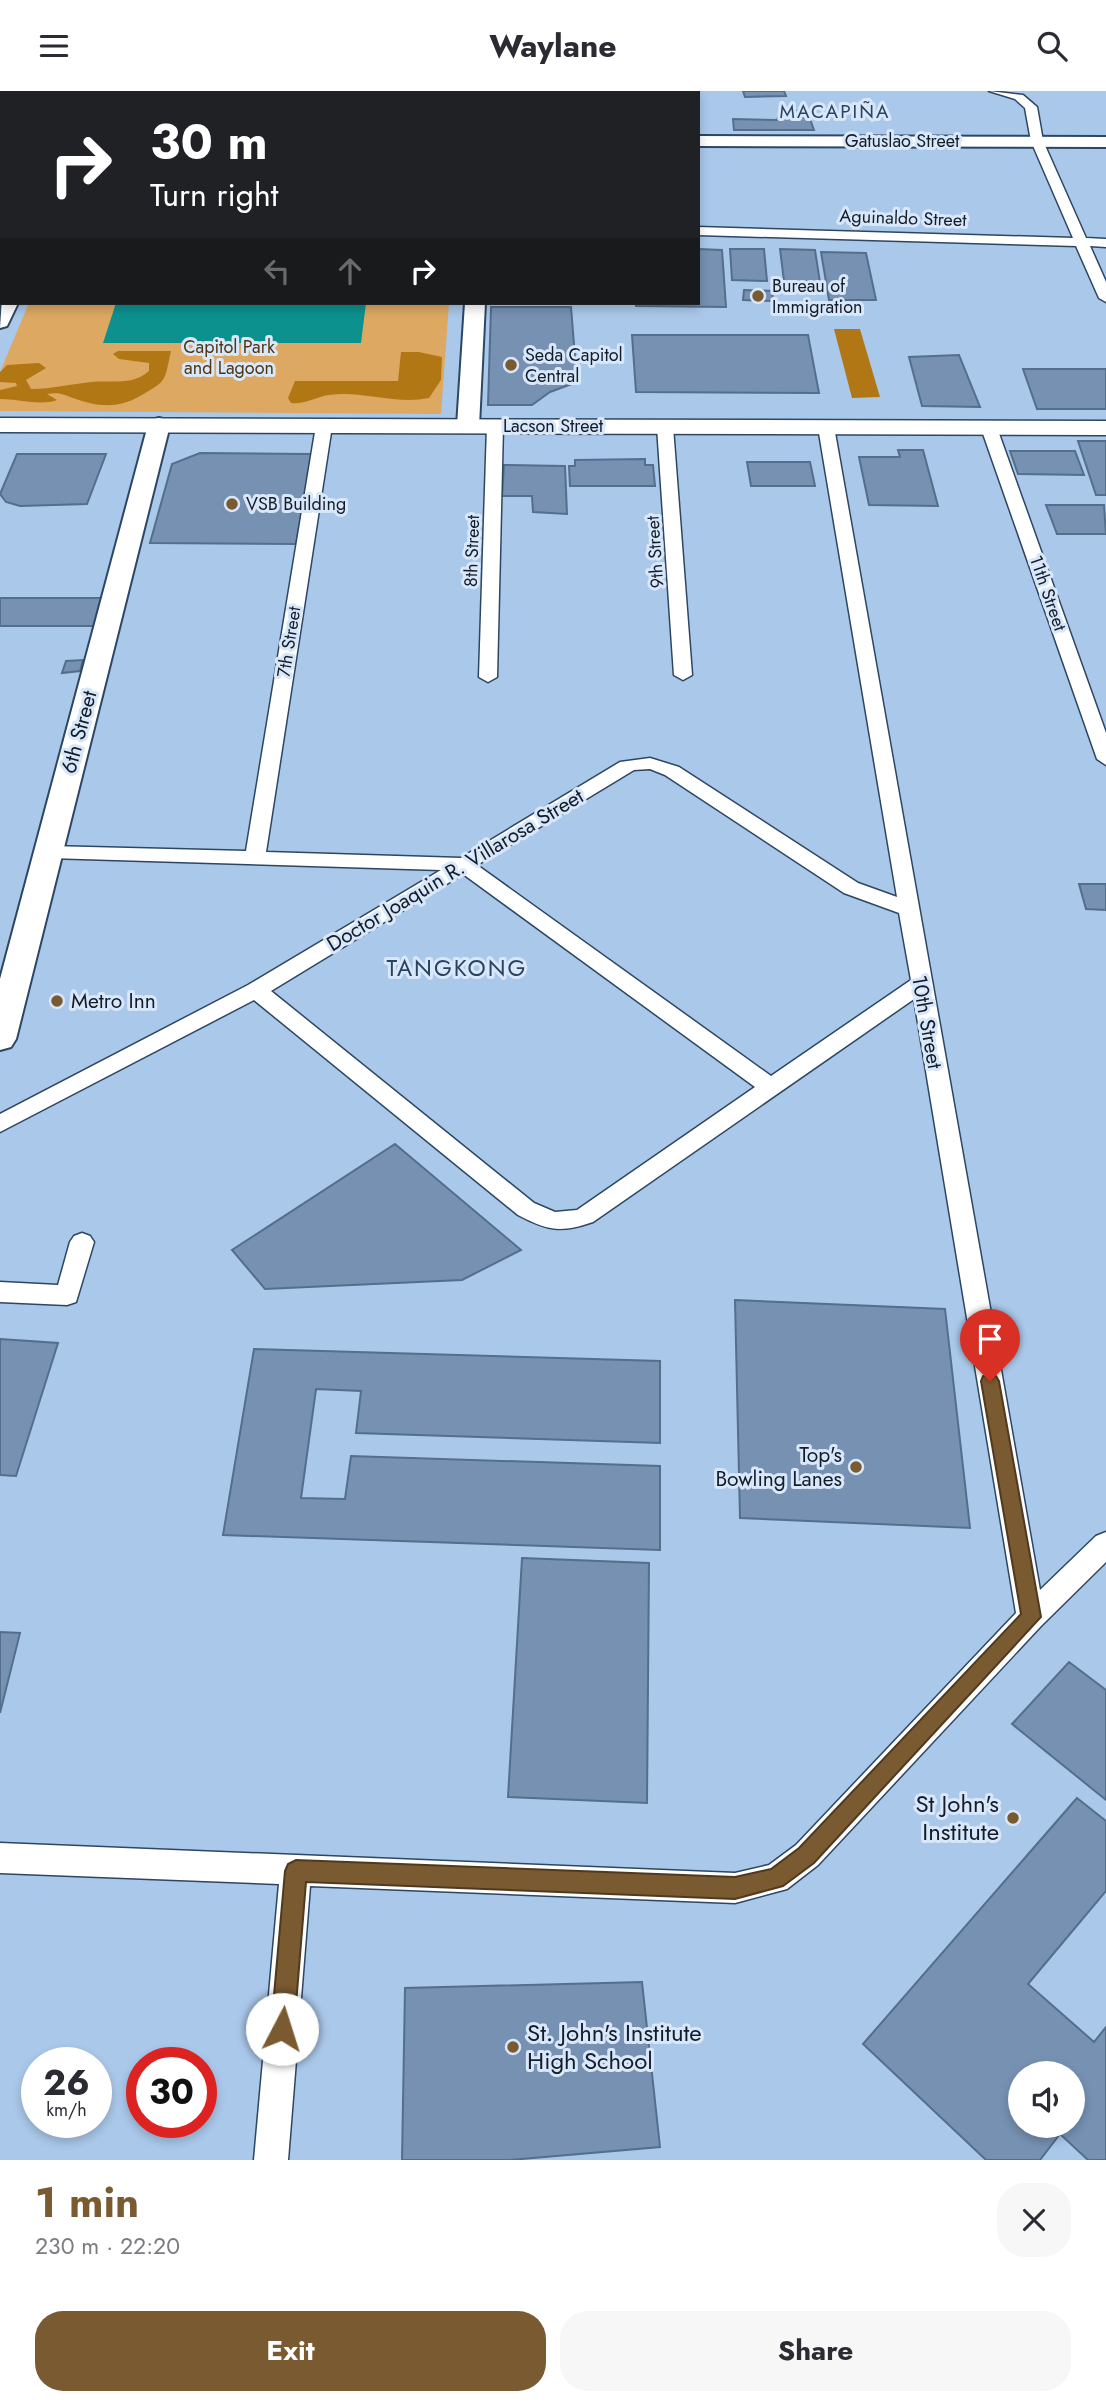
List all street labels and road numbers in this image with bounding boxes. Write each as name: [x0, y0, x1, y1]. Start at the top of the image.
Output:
street label: Gatuslao Street: [845, 128, 960, 154]
street label: Aguinaldo Street: [839, 203, 968, 233]
street label: Lacson Street: [503, 413, 604, 439]
street label: 8th Street: [458, 514, 486, 587]
street label: 9th Street: [639, 514, 670, 589]
street label: 11th Street: [1023, 552, 1073, 635]
street label: 7th Street: [271, 604, 308, 679]
street label: 6th Street: [54, 687, 104, 777]
street label: Doctor Joaquin R. Villarosa Street: [321, 781, 589, 959]
street label: 10th Street: [904, 973, 950, 1071]

